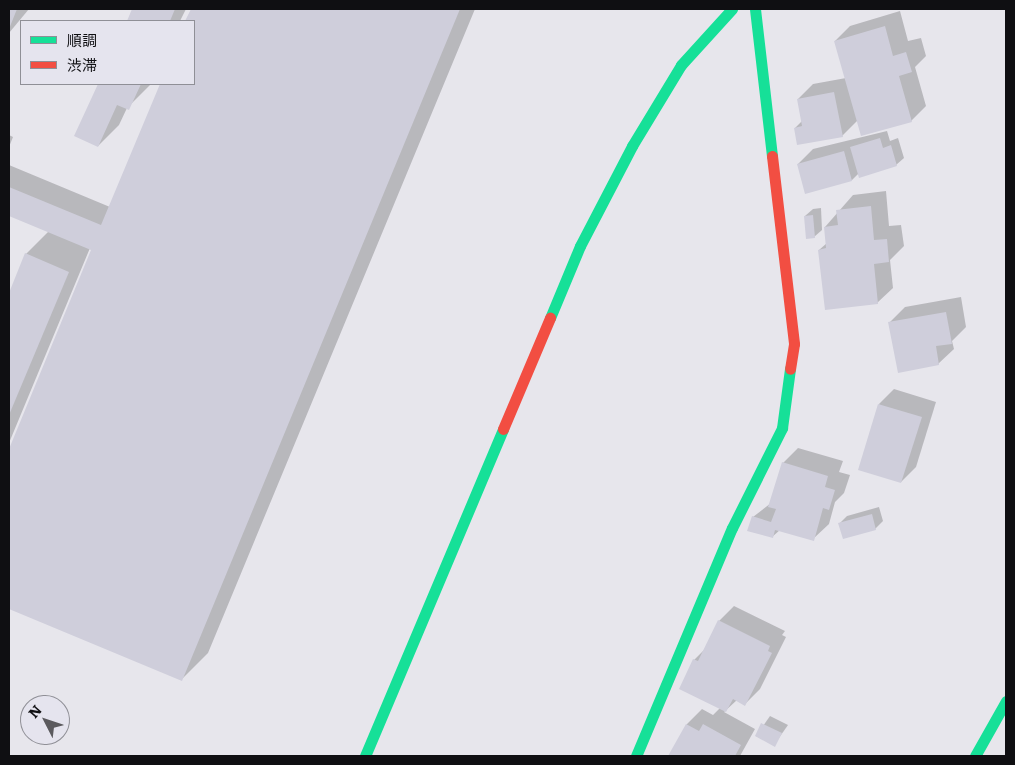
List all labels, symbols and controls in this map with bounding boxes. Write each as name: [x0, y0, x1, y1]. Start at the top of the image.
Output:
legend: [20, 20, 195, 85]
text: 順調: [67, 28, 97, 51]
text: 渋滞: [67, 53, 97, 76]
north arrow: [20, 695, 70, 745]
text: N: [23, 700, 46, 722]

